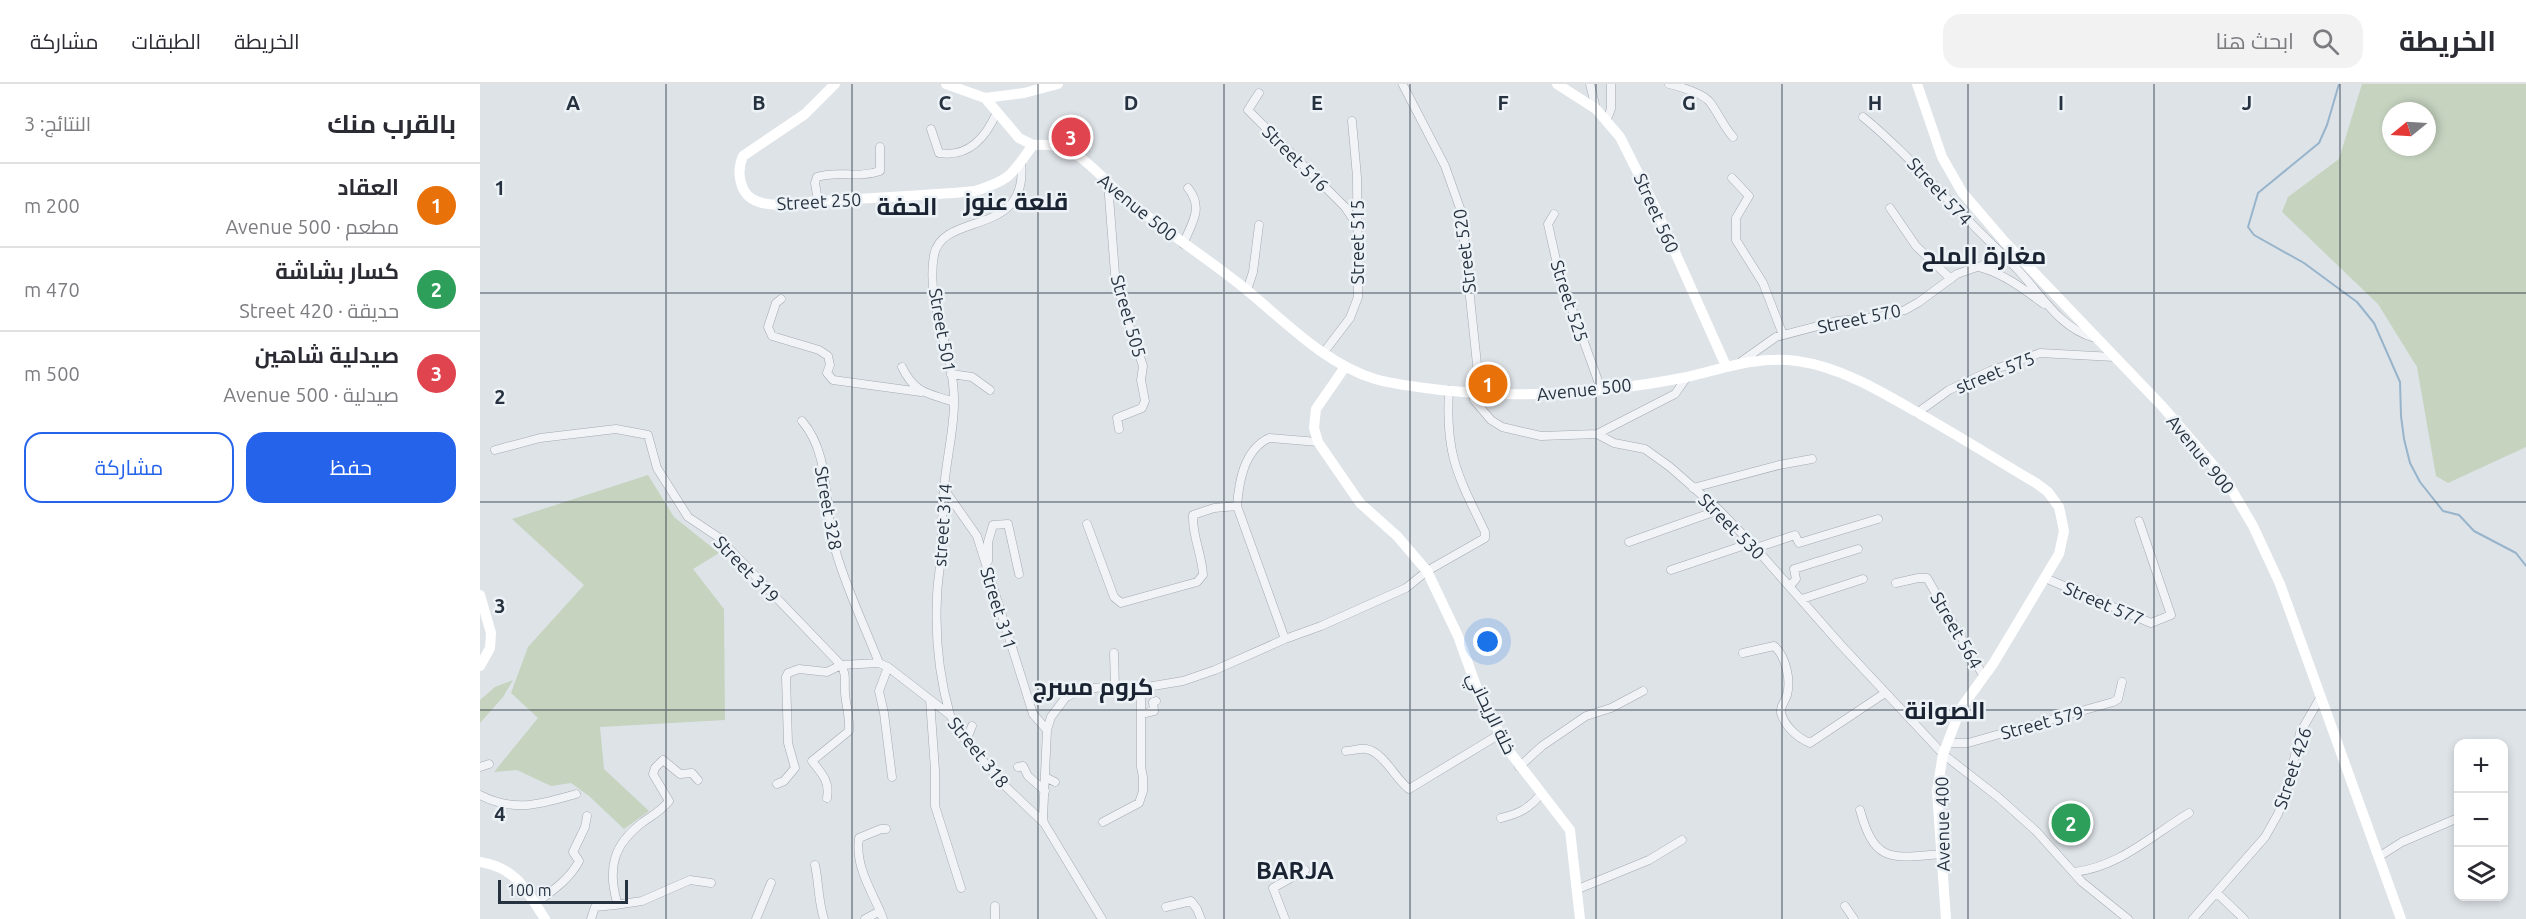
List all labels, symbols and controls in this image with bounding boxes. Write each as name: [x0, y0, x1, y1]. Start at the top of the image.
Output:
search box: [1943, 14, 2363, 68]
icon: search: [2309, 25, 2342, 58]
text: الخريطة: [2399, 25, 2496, 56]
text: ابحث هنا: [2215, 28, 2294, 53]
text: مشاركة: [30, 29, 99, 53]
text: الطبقات: [132, 29, 201, 53]
text: الخريطة: [234, 29, 300, 53]
text: A: [566, 91, 580, 114]
text: B: [752, 91, 766, 114]
text: C: [939, 91, 952, 114]
text: D: [1124, 91, 1138, 114]
text: E: [1311, 91, 1323, 114]
text: F: [1497, 91, 1509, 114]
text: G: [1682, 91, 1696, 114]
text: H: [1868, 91, 1882, 114]
text: I: [2058, 91, 2064, 114]
text: J: [2242, 91, 2252, 114]
north arrow: [2382, 102, 2436, 156]
text: بالقرب منك: [327, 109, 456, 138]
text: النتائج: 3: [24, 112, 91, 135]
pin: 3: [1052, 115, 1090, 160]
street label: Street 516: [1259, 121, 1333, 195]
street label: Street 574: [1904, 153, 1976, 229]
street label: Avenue 500: [1095, 169, 1181, 245]
street label: Street 560: [1631, 170, 1683, 256]
text: العقاد: [337, 174, 399, 199]
text: 1: [494, 176, 506, 199]
district label: قلعة عنوز: [963, 188, 1068, 216]
street label: Street 250: [776, 189, 862, 213]
district label: الحفة: [877, 193, 937, 220]
text: 200 m: [24, 194, 80, 217]
text: 1: [431, 194, 442, 217]
street label: Street 515: [1347, 200, 1367, 284]
street label: Street 520: [1449, 208, 1479, 294]
text: مطعم · Avenue 500: [225, 215, 399, 238]
district label: مغارة الملح: [1922, 242, 2046, 272]
text: كسار بشاشة: [275, 258, 399, 283]
street label: Street 525: [1547, 258, 1593, 344]
street label: Street 505: [1108, 272, 1150, 360]
text: 470 m: [24, 278, 80, 301]
text: 2: [431, 278, 442, 301]
street label: Street 501: [926, 286, 960, 374]
text: حديقة · Street 420: [239, 299, 399, 322]
street label: Street 570: [1815, 299, 1903, 337]
text: صيدلية شاهين: [255, 342, 399, 367]
street label: street 575: [1953, 347, 2037, 397]
text: 500 m: [24, 362, 80, 385]
text: 3: [431, 362, 442, 385]
pin: 1: [1468, 362, 1508, 406]
street label: Avenue 500: [1536, 374, 1632, 404]
text: صيدلية · Avenue 500: [223, 383, 399, 406]
text: 2: [494, 385, 506, 408]
street label: Avenue 900: [2163, 411, 2239, 497]
button: مشاركة: [24, 432, 234, 503]
button: حفظ: [246, 432, 456, 503]
street label: Street 328: [812, 464, 846, 552]
street label: street 314: [929, 483, 955, 567]
street label: Street 530: [1695, 489, 1769, 563]
street label: Street 319: [710, 532, 784, 606]
street label: Street 311: [977, 565, 1021, 651]
street label: Street 577: [2061, 577, 2147, 629]
street label: Street 564: [1927, 588, 1987, 672]
text: 3: [494, 594, 506, 617]
your location: [1473, 627, 1502, 656]
street label: خلة الريحاني: [1459, 669, 1520, 759]
district label: كروم مسرج: [1032, 673, 1154, 703]
district label: الصوانة: [1905, 697, 1986, 725]
street label: Street 579: [1998, 701, 2086, 743]
street label: Street 318: [945, 713, 1013, 791]
street label: Street 426: [2269, 725, 2315, 811]
map controls: [2454, 739, 2508, 901]
button: +: [2454, 739, 2508, 793]
street label: Avenue 400: [1931, 776, 1953, 872]
button: −: [2454, 793, 2508, 847]
pin: 2: [2052, 800, 2090, 846]
text: 4: [494, 802, 506, 825]
button: layers: [2454, 847, 2508, 901]
district label: BARJA: [1256, 857, 1334, 884]
scale bar: [498, 877, 628, 904]
text: 100 m: [507, 881, 552, 899]

